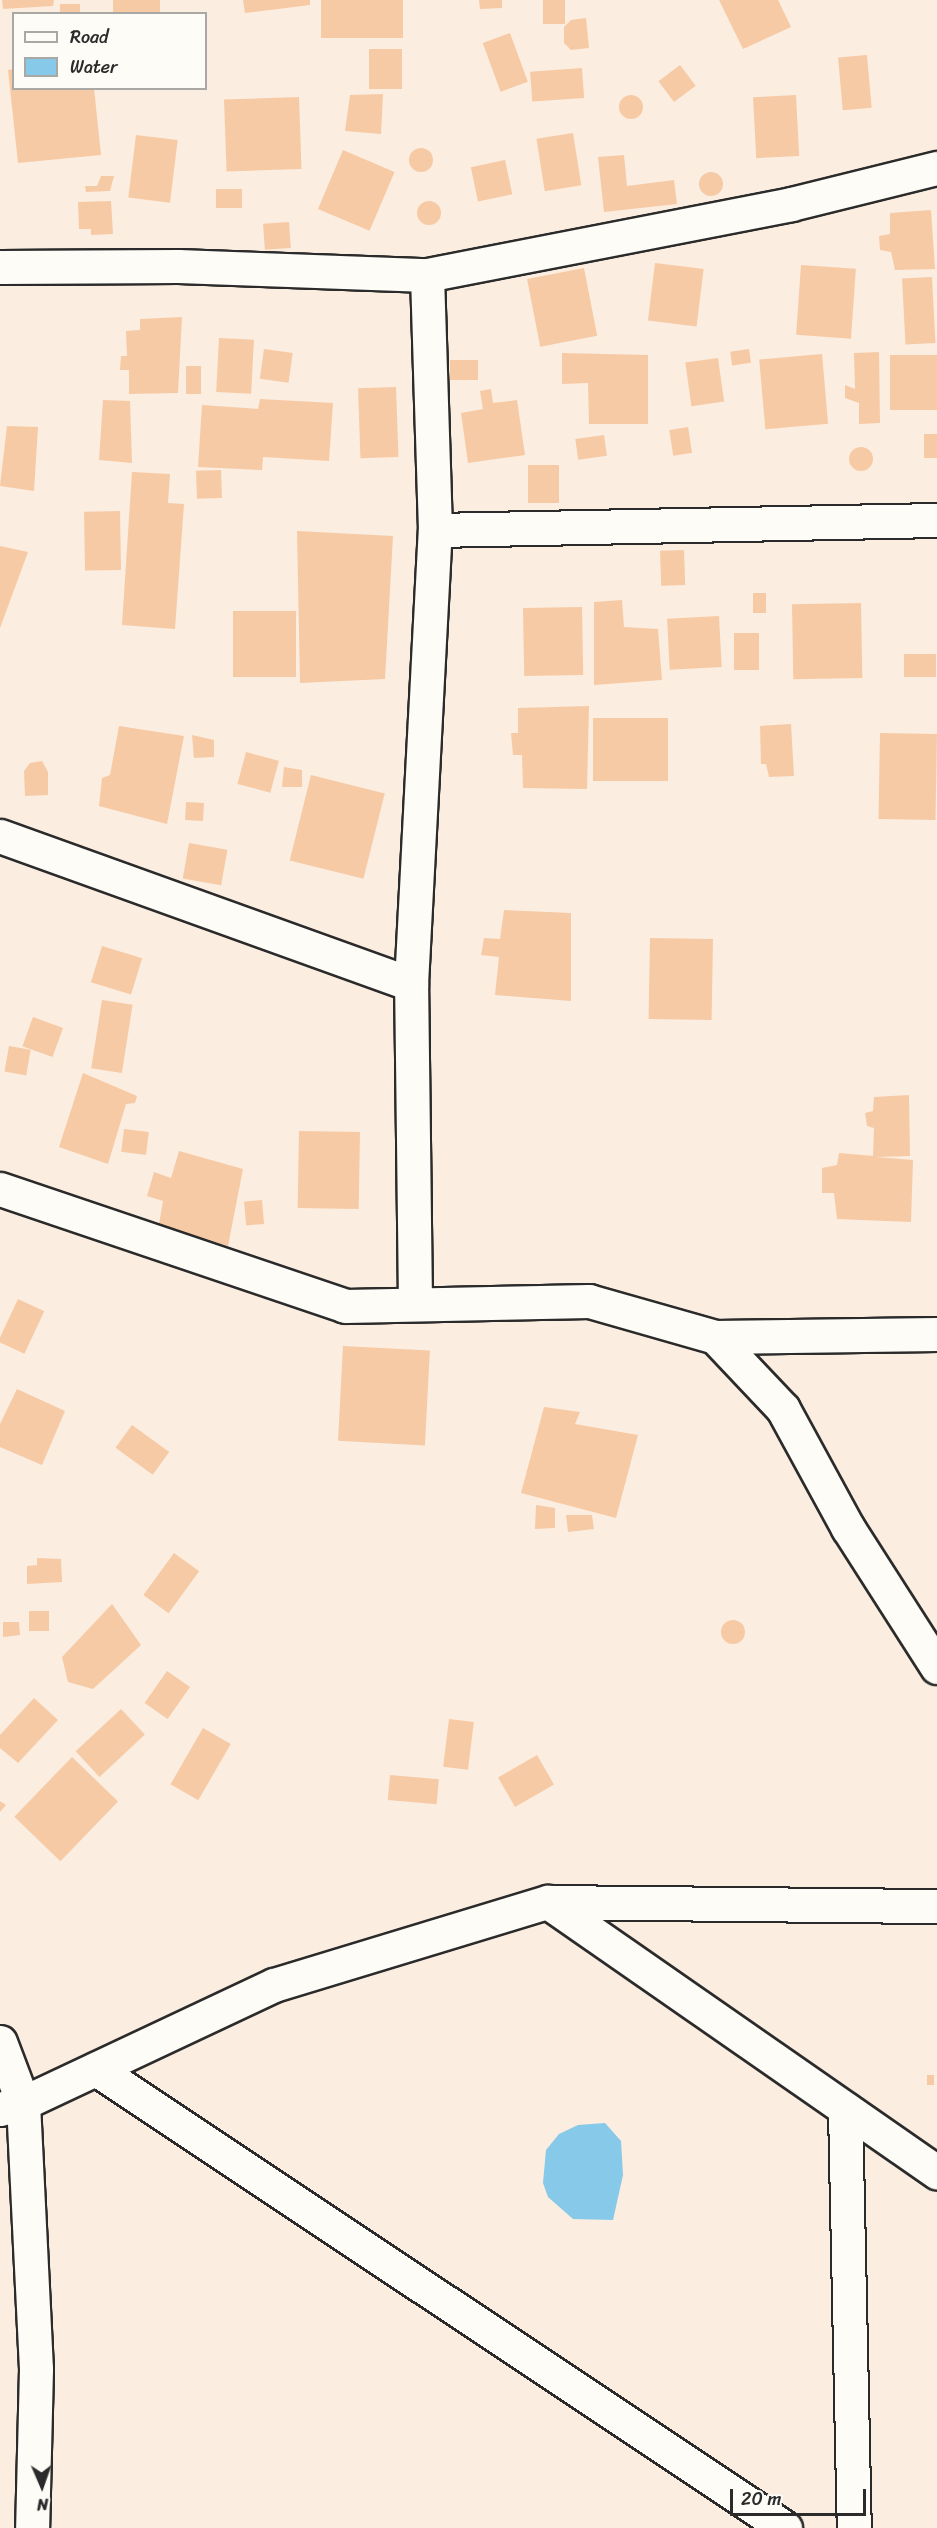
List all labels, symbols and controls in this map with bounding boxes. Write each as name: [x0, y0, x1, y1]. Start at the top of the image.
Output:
legend: [12, 12, 207, 90]
text: Road: [70, 21, 109, 53]
text: Water: [70, 51, 117, 83]
north arrow: [12, 2456, 72, 2516]
scale bar: [733, 2477, 870, 2515]
text: 20 m: [741, 2483, 781, 2515]
text: N: [37, 2490, 49, 2519]

